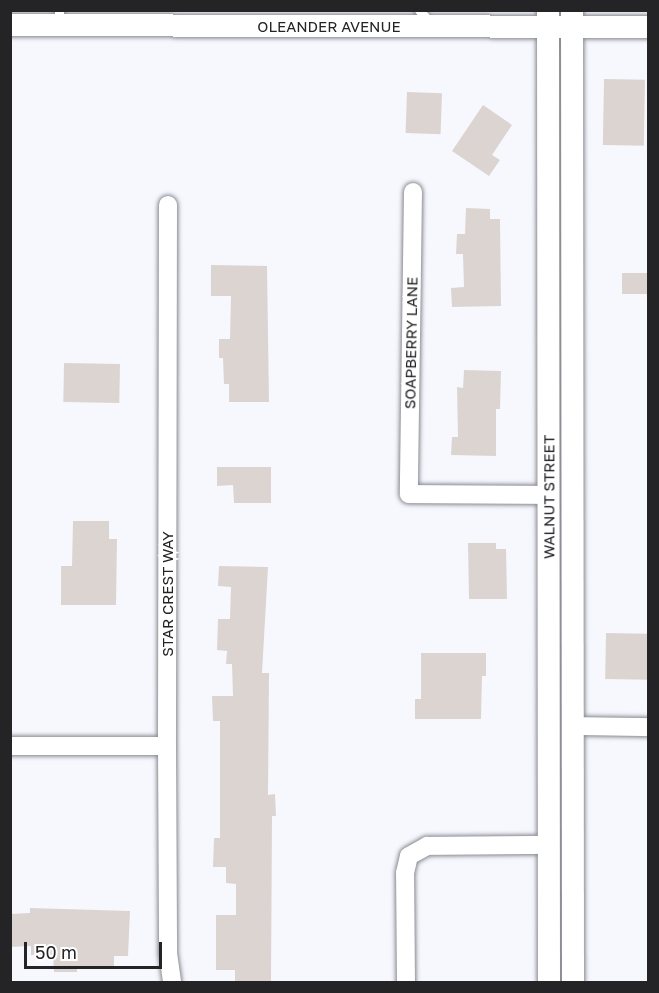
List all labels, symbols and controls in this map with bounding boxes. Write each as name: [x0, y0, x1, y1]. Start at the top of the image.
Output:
street label: OLEANDER AVENUE: [257, 18, 401, 36]
street label: SOAPBERRY LANE: [401, 277, 421, 409]
street label: WALNUT STREET: [540, 435, 558, 559]
street label: STAR CREST WAY: [159, 531, 177, 657]
scale bar: [27, 930, 165, 968]
text: 50 m: [35, 941, 77, 963]

